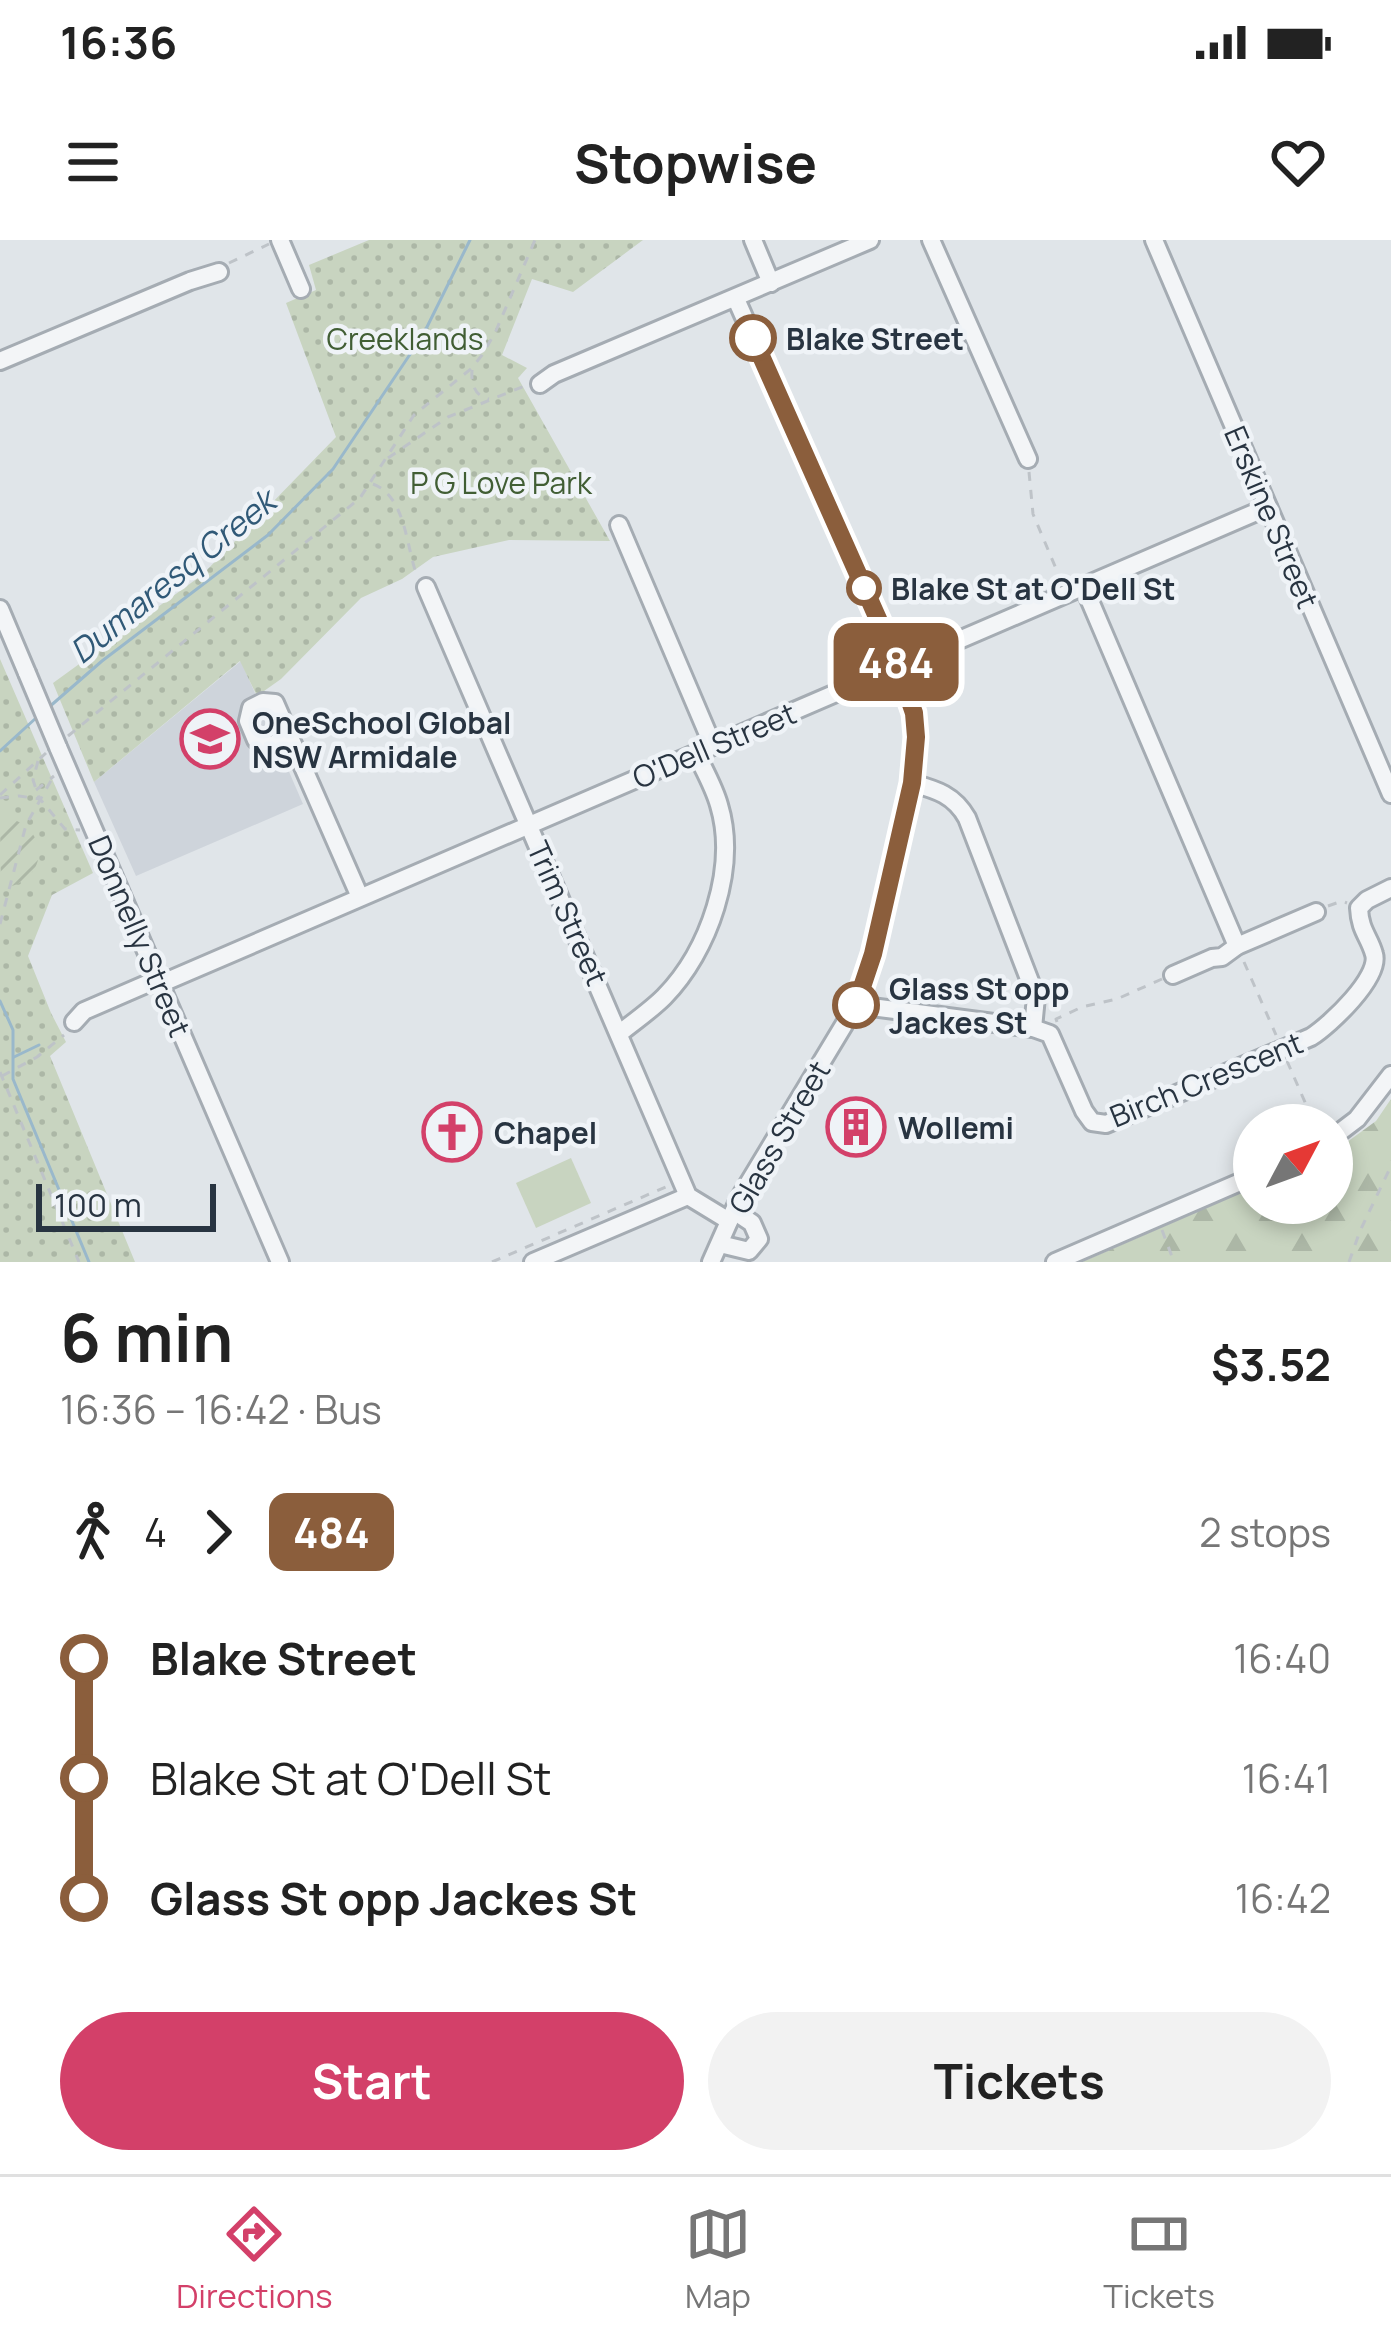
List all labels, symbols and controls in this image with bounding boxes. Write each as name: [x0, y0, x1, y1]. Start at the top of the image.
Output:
text: 16:36: [60, 11, 177, 73]
text: Stopwise: [574, 125, 817, 199]
icon: menu: [60, 129, 126, 195]
icon: heart: [1265, 129, 1331, 195]
marker: Blake Street: [731, 316, 775, 360]
park label: Creeklands: [327, 318, 483, 359]
place label: Blake Street: [786, 318, 964, 359]
street label: Erskine Street: [1215, 420, 1329, 614]
park label: P G Love Park: [410, 462, 593, 503]
water label: Dumaresq Creek: [60, 476, 288, 673]
place label: Blake St at O'Dell St: [891, 568, 1175, 609]
marker: Blake St at O'Dell St: [848, 572, 880, 604]
line badge: 484: [827, 623, 965, 701]
text: 484: [858, 633, 934, 691]
street label: O'Dell Street: [626, 692, 802, 798]
place label: OneSchool Global NSW Armidale: [252, 702, 511, 777]
school or university icon: OneSchool Global NSW Armidale: [179, 708, 241, 770]
street label: Donnelly Street: [79, 829, 201, 1043]
street label: Trim Street: [518, 834, 618, 992]
place label: Glass St opp Jackes St: [889, 968, 1069, 1043]
marker: Glass St opp Jackes St: [834, 983, 878, 1027]
street label: Birch Crescent: [1103, 1022, 1309, 1136]
street label: Glass Street: [719, 1053, 839, 1221]
building icon: Wollemi: [825, 1096, 887, 1158]
church icon: Chapel: [421, 1101, 483, 1163]
north arrow: [1233, 1104, 1353, 1224]
map controls: [1233, 1104, 1353, 1224]
place label: Wollemi: [898, 1107, 1014, 1148]
place label: Chapel: [494, 1112, 597, 1153]
scale bar: [36, 1178, 216, 1231]
text: 100 m: [54, 1182, 142, 1227]
text: 6 min: [60, 1292, 233, 1382]
text: $3.52: [1211, 1333, 1331, 1395]
text: 16:36 – 16:42 · Bus: [60, 1382, 382, 1436]
icon: walk: [60, 1499, 126, 1565]
icon: forward: [185, 1499, 251, 1565]
text: 484: [293, 1503, 370, 1561]
text: 4: [144, 1505, 167, 1559]
text: 2 stops: [1199, 1505, 1331, 1559]
text: Blake Street: [150, 1627, 417, 1689]
text: 16:40: [1233, 1631, 1331, 1685]
text: Blake St at O'Dell St: [150, 1747, 552, 1809]
text: 16:41: [1242, 1751, 1331, 1805]
text: Glass St opp Jackes St: [150, 1867, 637, 1929]
text: 16:42: [1235, 1871, 1331, 1925]
button: Start: [60, 2012, 684, 2150]
button: Tickets: [708, 2012, 1331, 2150]
tab: Directions: [176, 2201, 333, 2318]
tab: Map: [685, 2201, 751, 2318]
tab: Tickets: [1103, 2201, 1215, 2318]

